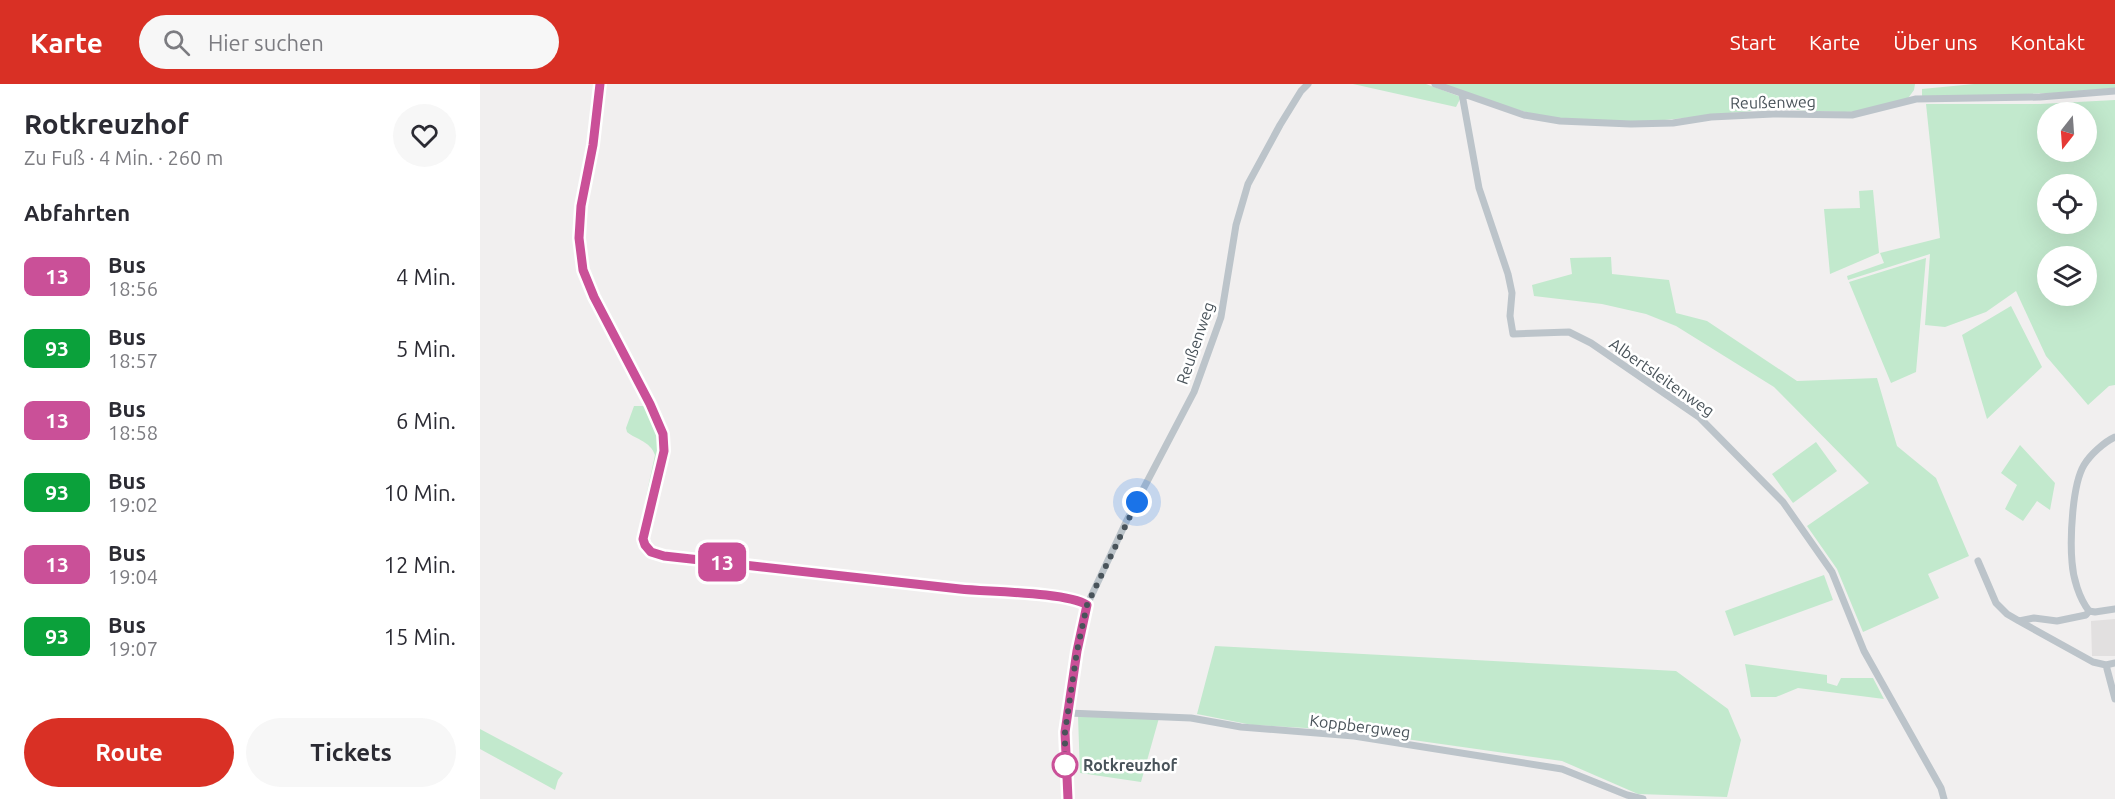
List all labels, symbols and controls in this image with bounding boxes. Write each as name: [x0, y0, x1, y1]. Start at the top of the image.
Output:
search box: [139, 15, 559, 69]
icon: search: [160, 26, 193, 59]
text: Karte: [30, 27, 103, 58]
text: Hier suchen: [208, 30, 324, 55]
text: Start: [1730, 30, 1776, 54]
text: Karte: [1809, 30, 1860, 54]
text: Über uns: [1893, 30, 1977, 54]
text: Kontakt: [2010, 30, 2085, 54]
street label: Reußenweg: [1730, 92, 1816, 112]
north arrow: [2037, 102, 2097, 162]
map controls: [2037, 102, 2097, 306]
button: heart: [393, 104, 456, 167]
text: Rotkreuzhof: [24, 108, 189, 139]
text: Zu Fuß · 4 Min. · 260 m: [24, 146, 223, 169]
button: locate: [2037, 174, 2097, 234]
text: Abfahrten: [24, 200, 130, 225]
button: layers: [2037, 246, 2097, 306]
text: Bus: [108, 252, 146, 277]
text: 13: [45, 264, 69, 288]
text: 4 Min.: [396, 264, 456, 289]
text: 18:56: [108, 277, 158, 300]
street label: Reußenweg: [1173, 299, 1217, 387]
text: Bus: [108, 324, 146, 349]
street label: Albertsleitenweg: [1606, 334, 1718, 420]
text: 93: [45, 336, 69, 360]
text: 5 Min.: [396, 336, 456, 361]
text: 18:57: [108, 349, 158, 372]
text: Bus: [108, 396, 146, 421]
text: 13: [45, 408, 69, 432]
text: 6 Min.: [396, 408, 456, 433]
text: 18:58: [108, 421, 158, 444]
text: Bus: [108, 468, 146, 493]
text: 93: [45, 480, 69, 504]
text: 10 Min.: [384, 480, 456, 505]
your location: [1122, 487, 1152, 517]
text: 19:02: [108, 493, 158, 516]
text: Bus: [108, 540, 146, 565]
line badge: 13: [695, 542, 749, 582]
text: 13: [710, 550, 734, 574]
text: 13: [45, 552, 69, 576]
text: 12 Min.: [384, 552, 456, 577]
text: 19:04: [108, 565, 158, 588]
text: Bus: [108, 612, 146, 637]
text: 93: [45, 624, 69, 648]
text: 15 Min.: [384, 624, 456, 649]
text: 19:07: [108, 637, 158, 660]
street label: Koppbergweg: [1309, 711, 1411, 741]
button: Route: [24, 718, 234, 787]
button: Tickets: [246, 718, 456, 787]
marker: Rotkreuzhof: [1052, 752, 1078, 778]
place label: Rotkreuzhof: [1083, 756, 1178, 774]

